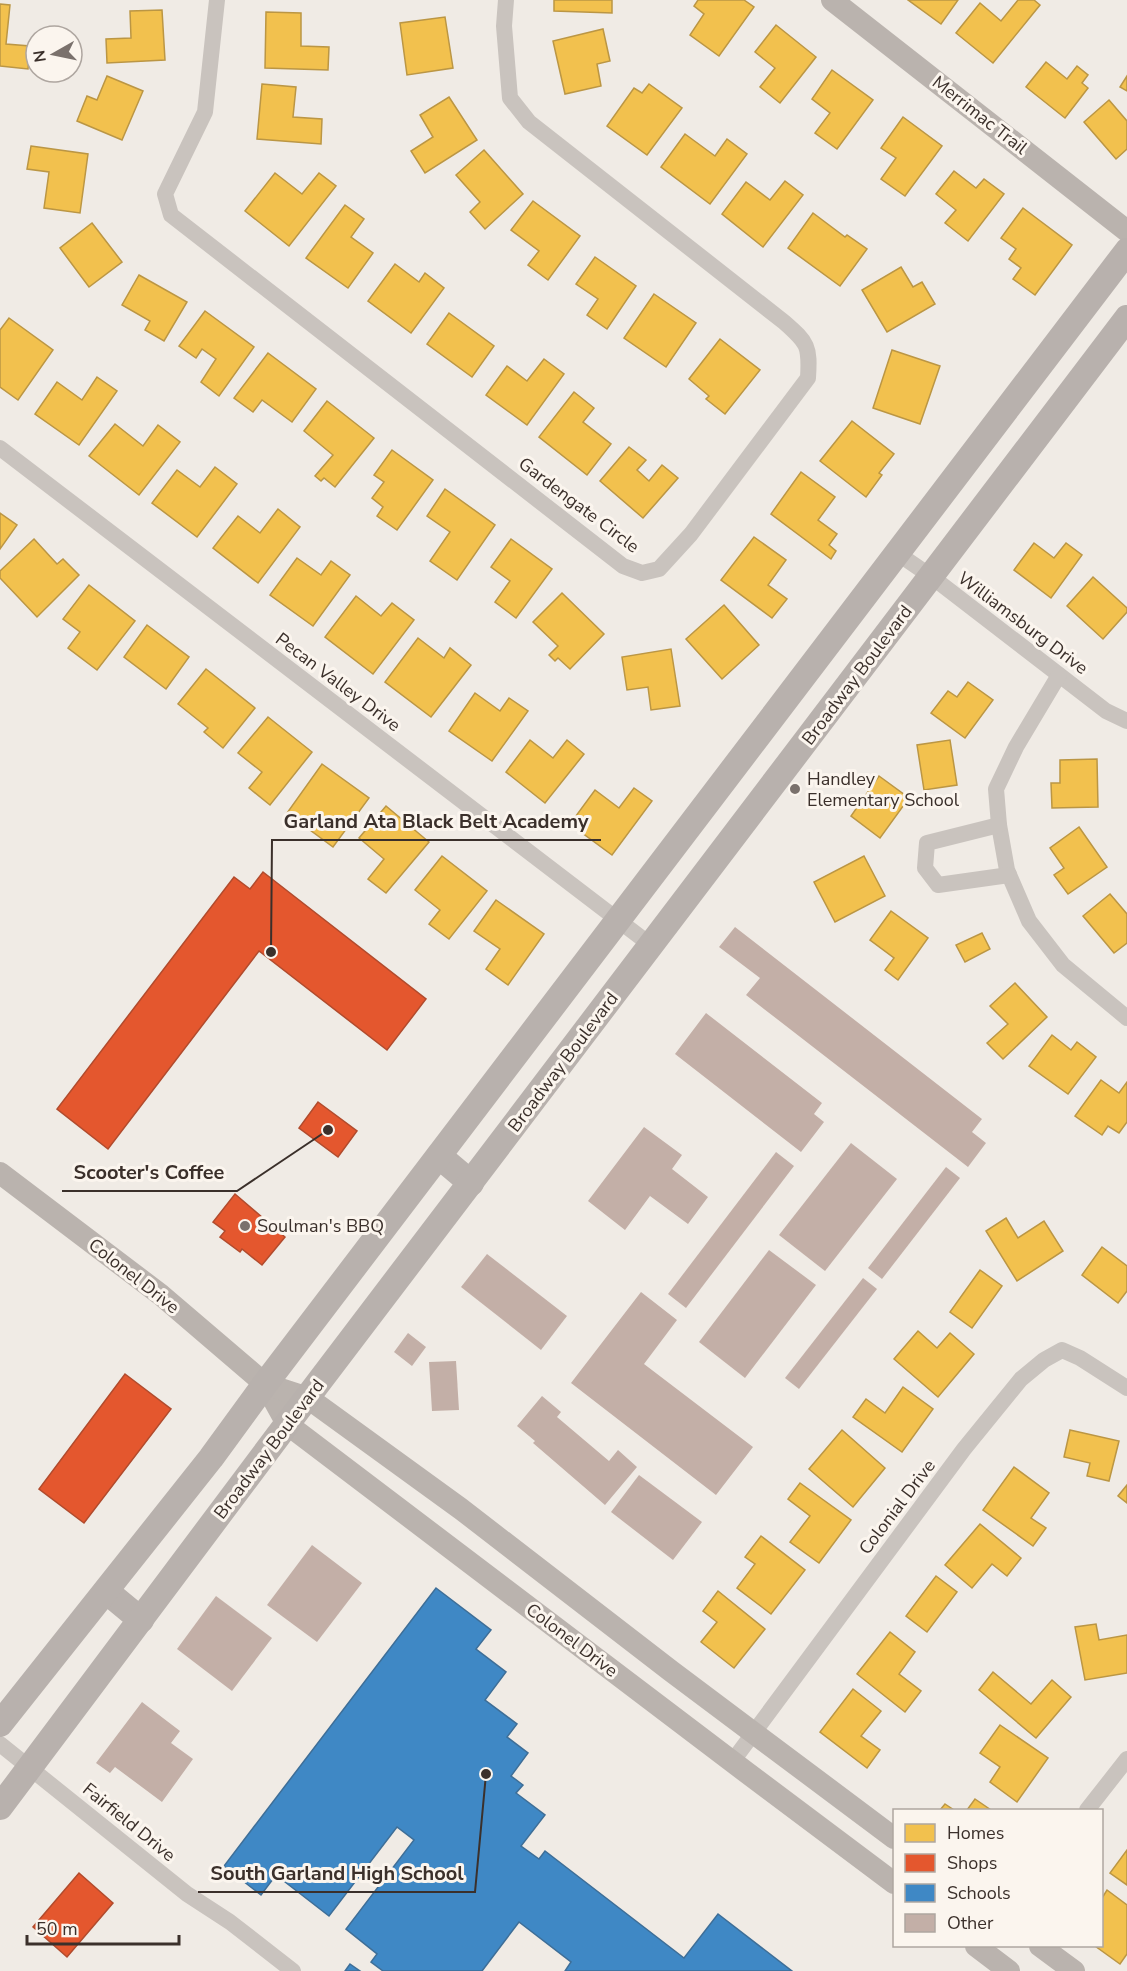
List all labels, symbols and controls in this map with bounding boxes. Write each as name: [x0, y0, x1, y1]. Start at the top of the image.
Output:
north arrow: [24, 24, 84, 84]
text: N: [28, 49, 52, 64]
street label: Merrimac Trail: [927, 70, 1033, 160]
street label: Gardengate Circle: [514, 452, 644, 558]
street label: Williamsburg Drive: [953, 566, 1093, 680]
street label: Broadway Boulevard: [796, 600, 918, 750]
street label: Pecan Valley Drive: [271, 627, 405, 737]
place label: Handley Elementary School: [807, 767, 960, 812]
marker: Handley Elementary School: [788, 782, 802, 796]
callout: Garland Ata Black Belt Academy: [272, 802, 601, 840]
text: Garland Ata Black Belt Academy: [284, 808, 589, 835]
street label: Broadway Boulevard: [502, 987, 624, 1137]
callout: Scooter's Coffee: [62, 1153, 237, 1191]
text: Scooter's Coffee: [74, 1159, 225, 1186]
place label: Soulman's BBQ: [257, 1214, 384, 1238]
marker: Soulman's BBQ: [238, 1219, 252, 1233]
street label: Colonel Drive: [84, 1233, 184, 1319]
street label: Broadway Boulevard: [208, 1374, 330, 1524]
street label: Colonial Drive: [853, 1455, 941, 1559]
street label: Colonel Drive: [521, 1598, 623, 1682]
street label: Fairfield Drive: [78, 1777, 180, 1867]
legend: [893, 1809, 1103, 1947]
text: Homes: [947, 1821, 1004, 1845]
text: Shops: [947, 1851, 997, 1875]
callout: South Garland High School: [198, 1854, 475, 1892]
text: South Garland High School: [210, 1860, 464, 1887]
text: Schools: [947, 1881, 1011, 1905]
scale bar: [27, 1908, 178, 1946]
text: Other: [947, 1911, 994, 1935]
text: 50 m: [36, 1917, 78, 1941]

